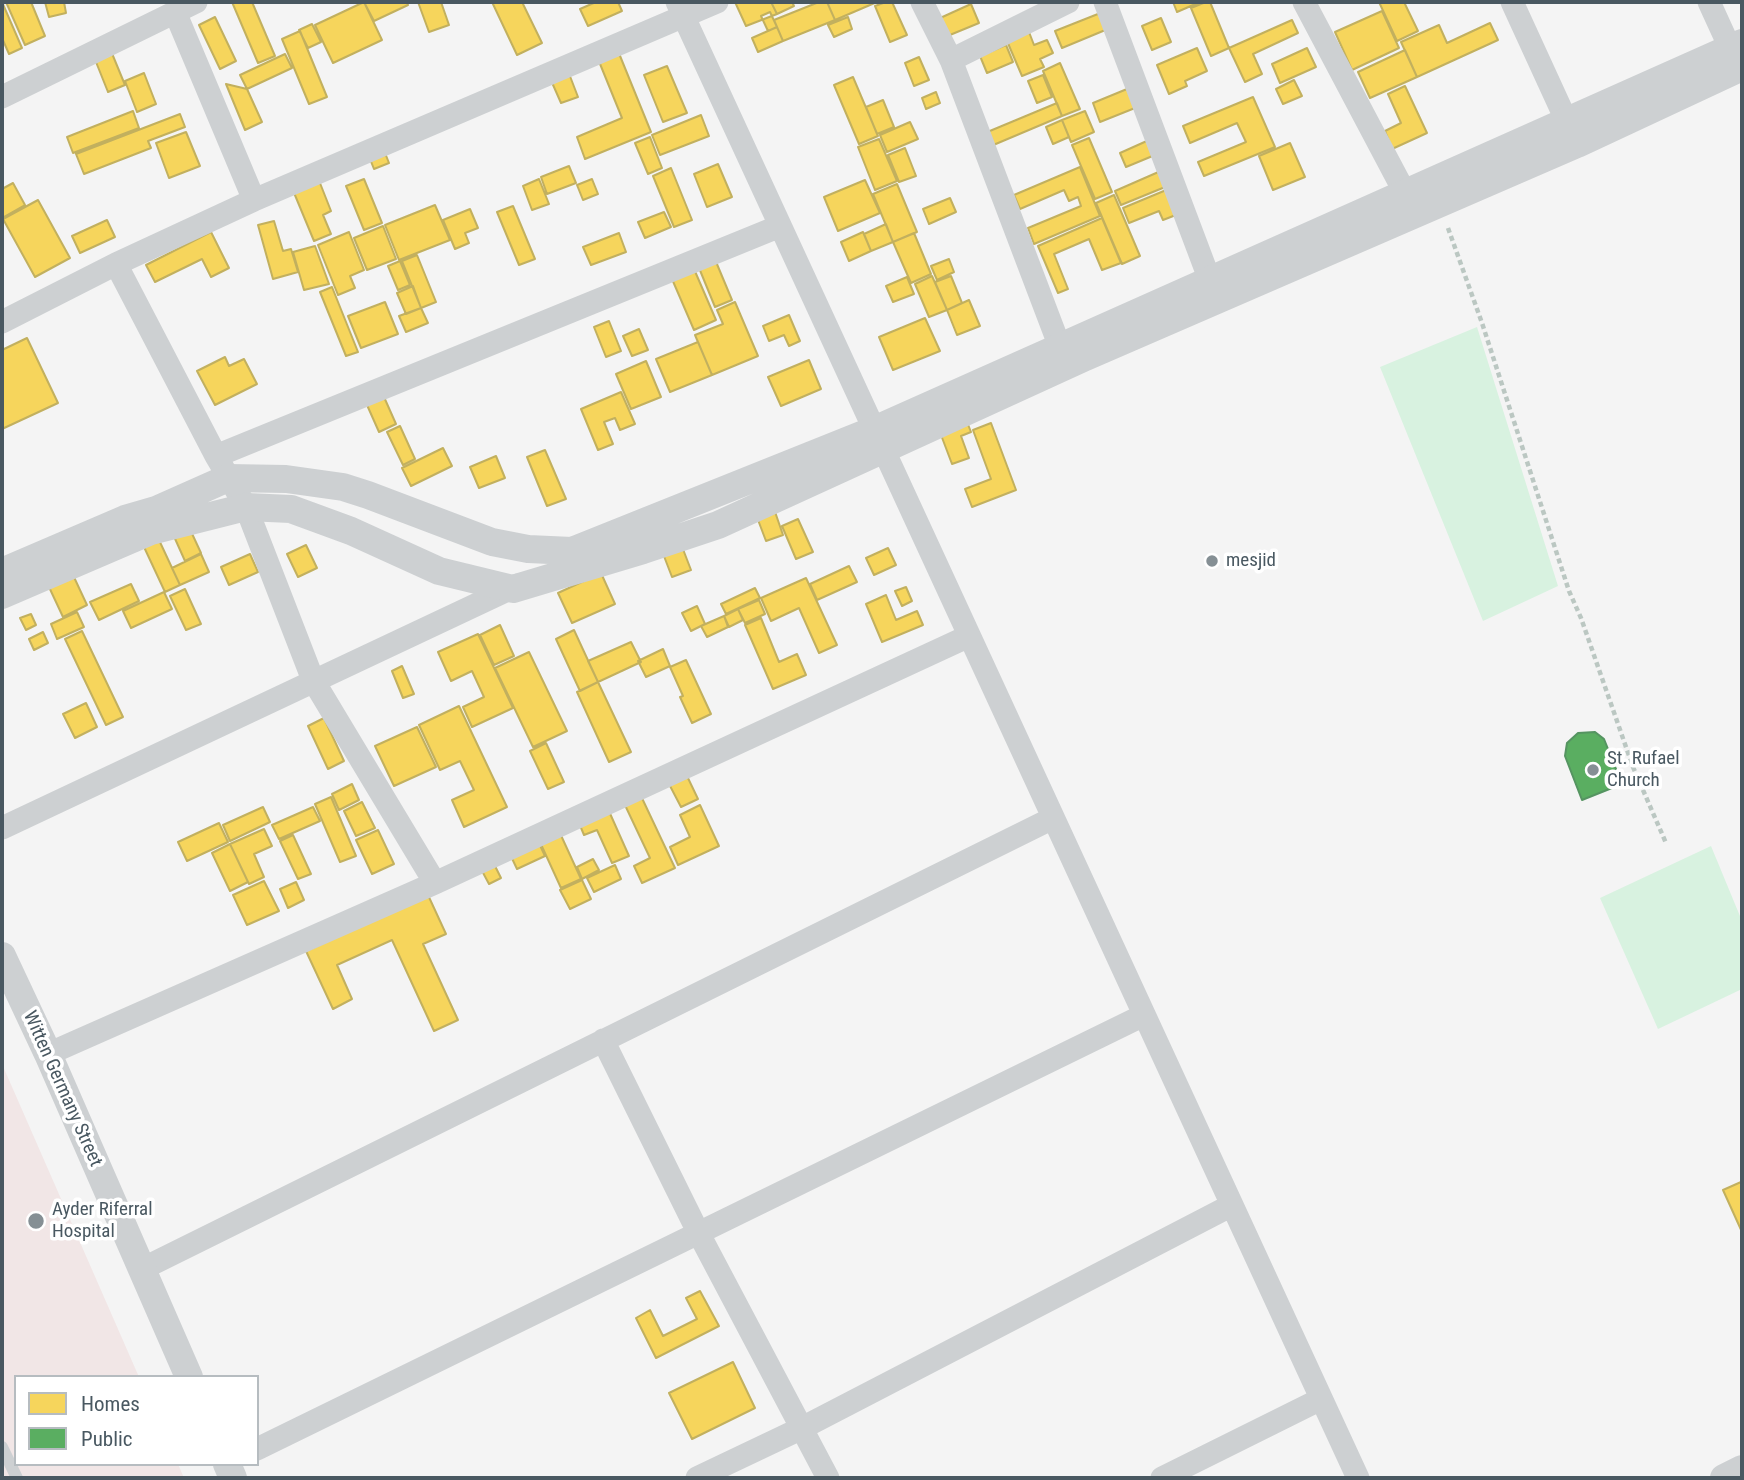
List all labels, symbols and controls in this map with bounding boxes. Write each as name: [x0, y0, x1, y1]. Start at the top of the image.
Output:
place label: mesjid: [1226, 550, 1276, 572]
marker: mesjid: [1204, 553, 1220, 569]
place label: St. Rufael Church: [1607, 748, 1679, 792]
marker: St. Rufael Church: [1585, 762, 1601, 778]
street label: Witten Germany Street: [17, 1008, 107, 1170]
place label: Ayder Riferral Hospital: [52, 1199, 153, 1243]
marker: Ayder Riferral Hospital: [26, 1211, 46, 1231]
legend: [14, 1375, 259, 1466]
text: Homes: [81, 1392, 140, 1416]
text: Public: [81, 1427, 133, 1451]

